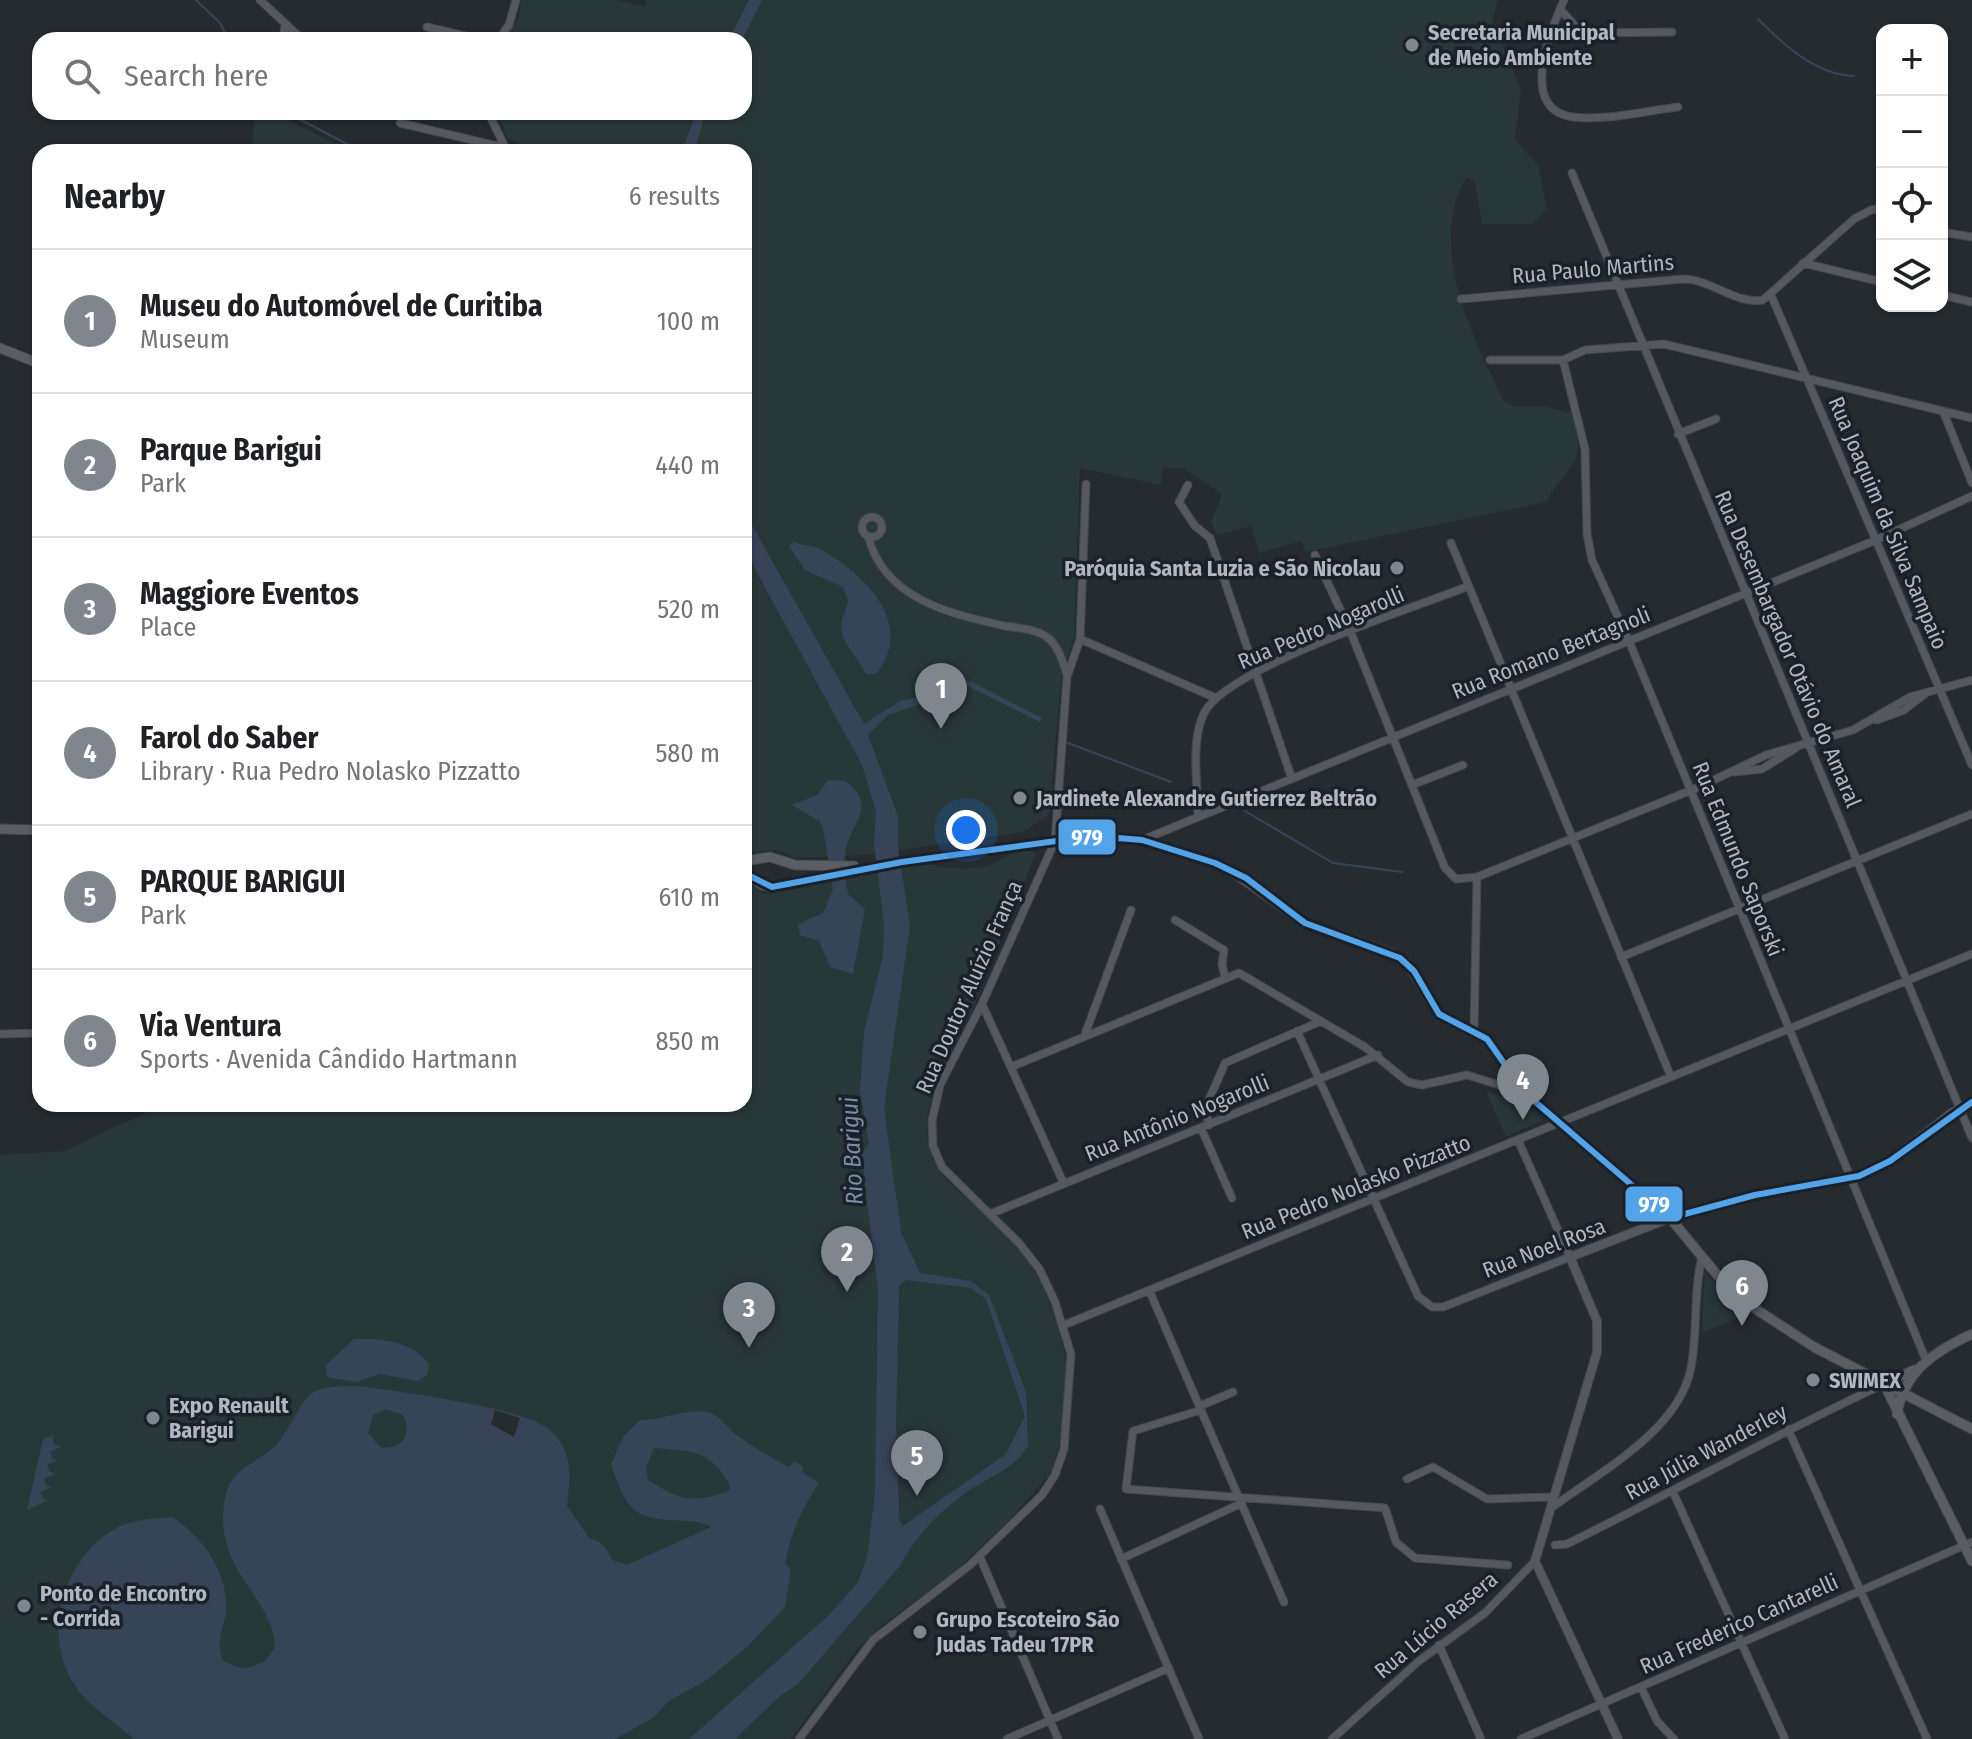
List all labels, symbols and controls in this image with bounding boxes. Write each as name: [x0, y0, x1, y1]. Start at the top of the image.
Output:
place label: Secretaria Municipal de Meio Ambiente: [1428, 19, 1616, 71]
map controls: [1876, 24, 1948, 312]
button: +: [1876, 24, 1948, 96]
search box: [32, 32, 752, 120]
marker: Secretaria Municipal de Meio Ambiente: [1403, 36, 1421, 54]
icon: search: [60, 54, 104, 98]
text: Search here: [124, 58, 269, 94]
button: −: [1876, 96, 1948, 168]
button: locate: [1876, 168, 1948, 240]
text: Nearby: [64, 176, 165, 217]
text: 6 results: [629, 181, 720, 212]
button: layers: [1876, 240, 1948, 312]
street label: Rua Paulo Martins: [1511, 248, 1675, 290]
text: Museu do Automóvel de Curitiba: [140, 288, 543, 324]
text: 1: [85, 306, 96, 337]
text: 100 m: [657, 306, 720, 337]
text: Museum: [140, 324, 230, 355]
street label: Rua Joaquim da Silva Sampaio: [1822, 393, 1954, 653]
text: Parque Barigui: [140, 432, 322, 468]
text: 2: [84, 450, 96, 481]
text: 440 m: [655, 450, 720, 481]
text: Park: [140, 468, 186, 499]
street label: Rua Desembargador Otávio do Amaral: [1709, 487, 1867, 812]
place label: Paróquia Santa Luzia e São Nicolau: [1064, 555, 1381, 582]
marker: Paróquia Santa Luzia e São Nicolau: [1388, 559, 1406, 577]
text: Maggiore Eventos: [140, 576, 359, 612]
street label: Rua Pedro Nogarolli: [1234, 581, 1408, 675]
text: 3: [84, 594, 96, 625]
text: 520 m: [657, 594, 720, 625]
street label: Rua Romano Bertagnoli: [1448, 601, 1654, 705]
text: Place: [140, 612, 196, 643]
pin: 1: [915, 663, 967, 729]
text: Farol do Saber: [140, 720, 319, 756]
text: 4: [83, 738, 97, 769]
text: 580 m: [655, 738, 720, 769]
text: Library · Rua Pedro Nolasko Pizzatto: [140, 756, 521, 787]
street label: Rua Edmundo Saporski: [1687, 758, 1789, 960]
place label: Jardinete Alexandre Gutierrez Beltrão: [1035, 785, 1377, 812]
marker: Jardinete Alexandre Gutierrez Beltrão: [1011, 789, 1029, 807]
your location: [946, 810, 986, 850]
line badge: 979: [1057, 818, 1117, 856]
text: 979: [1071, 824, 1103, 851]
text: PARQUE BARIGUI: [140, 864, 345, 900]
street label: Rua Doutor Aluízio França: [910, 876, 1028, 1098]
text: 5: [84, 882, 96, 913]
text: 610 m: [658, 882, 720, 913]
text: Park: [140, 900, 186, 931]
text: Via Ventura: [140, 1008, 282, 1044]
text: 6: [83, 1026, 97, 1057]
text: 850 m: [655, 1026, 720, 1057]
text: Sports · Avenida Cândido Hartmann: [140, 1044, 518, 1075]
pin: 4: [1497, 1054, 1549, 1120]
street label: Rua Antônio Nogarolli: [1081, 1069, 1273, 1167]
water label: Rio Barigui: [835, 1096, 869, 1206]
street label: Rua Pedro Nolasko Pizzatto: [1237, 1129, 1475, 1245]
line badge: 979: [1624, 1185, 1684, 1223]
text: 979: [1638, 1191, 1670, 1218]
street label: Rua Noel Rosa: [1479, 1212, 1609, 1284]
pin: 2: [821, 1226, 873, 1292]
pin: 6: [1716, 1260, 1768, 1326]
pin: 3: [723, 1282, 775, 1348]
place label: SWIMEX: [1829, 1367, 1901, 1394]
marker: SWIMEX: [1804, 1371, 1822, 1389]
place label: Expo Renault Barigui: [169, 1392, 289, 1444]
street label: Rua Júlia Wanderley: [1621, 1398, 1792, 1506]
marker: Expo Renault Barigui: [144, 1409, 162, 1427]
pin: 5: [891, 1430, 943, 1496]
street label: Rua Lúcio Rasera: [1369, 1566, 1503, 1684]
street label: Rua Frederico Cantarelli: [1636, 1568, 1842, 1680]
place label: Ponto de Encontro - Corrida: [40, 1580, 207, 1632]
marker: Ponto de Encontro - Corrida: [15, 1597, 33, 1615]
place label: Grupo Escoteiro São Judas Tadeu 17PR: [935, 1606, 1120, 1658]
marker: Grupo Escoteiro São Judas Tadeu 17PR: [911, 1623, 929, 1641]

